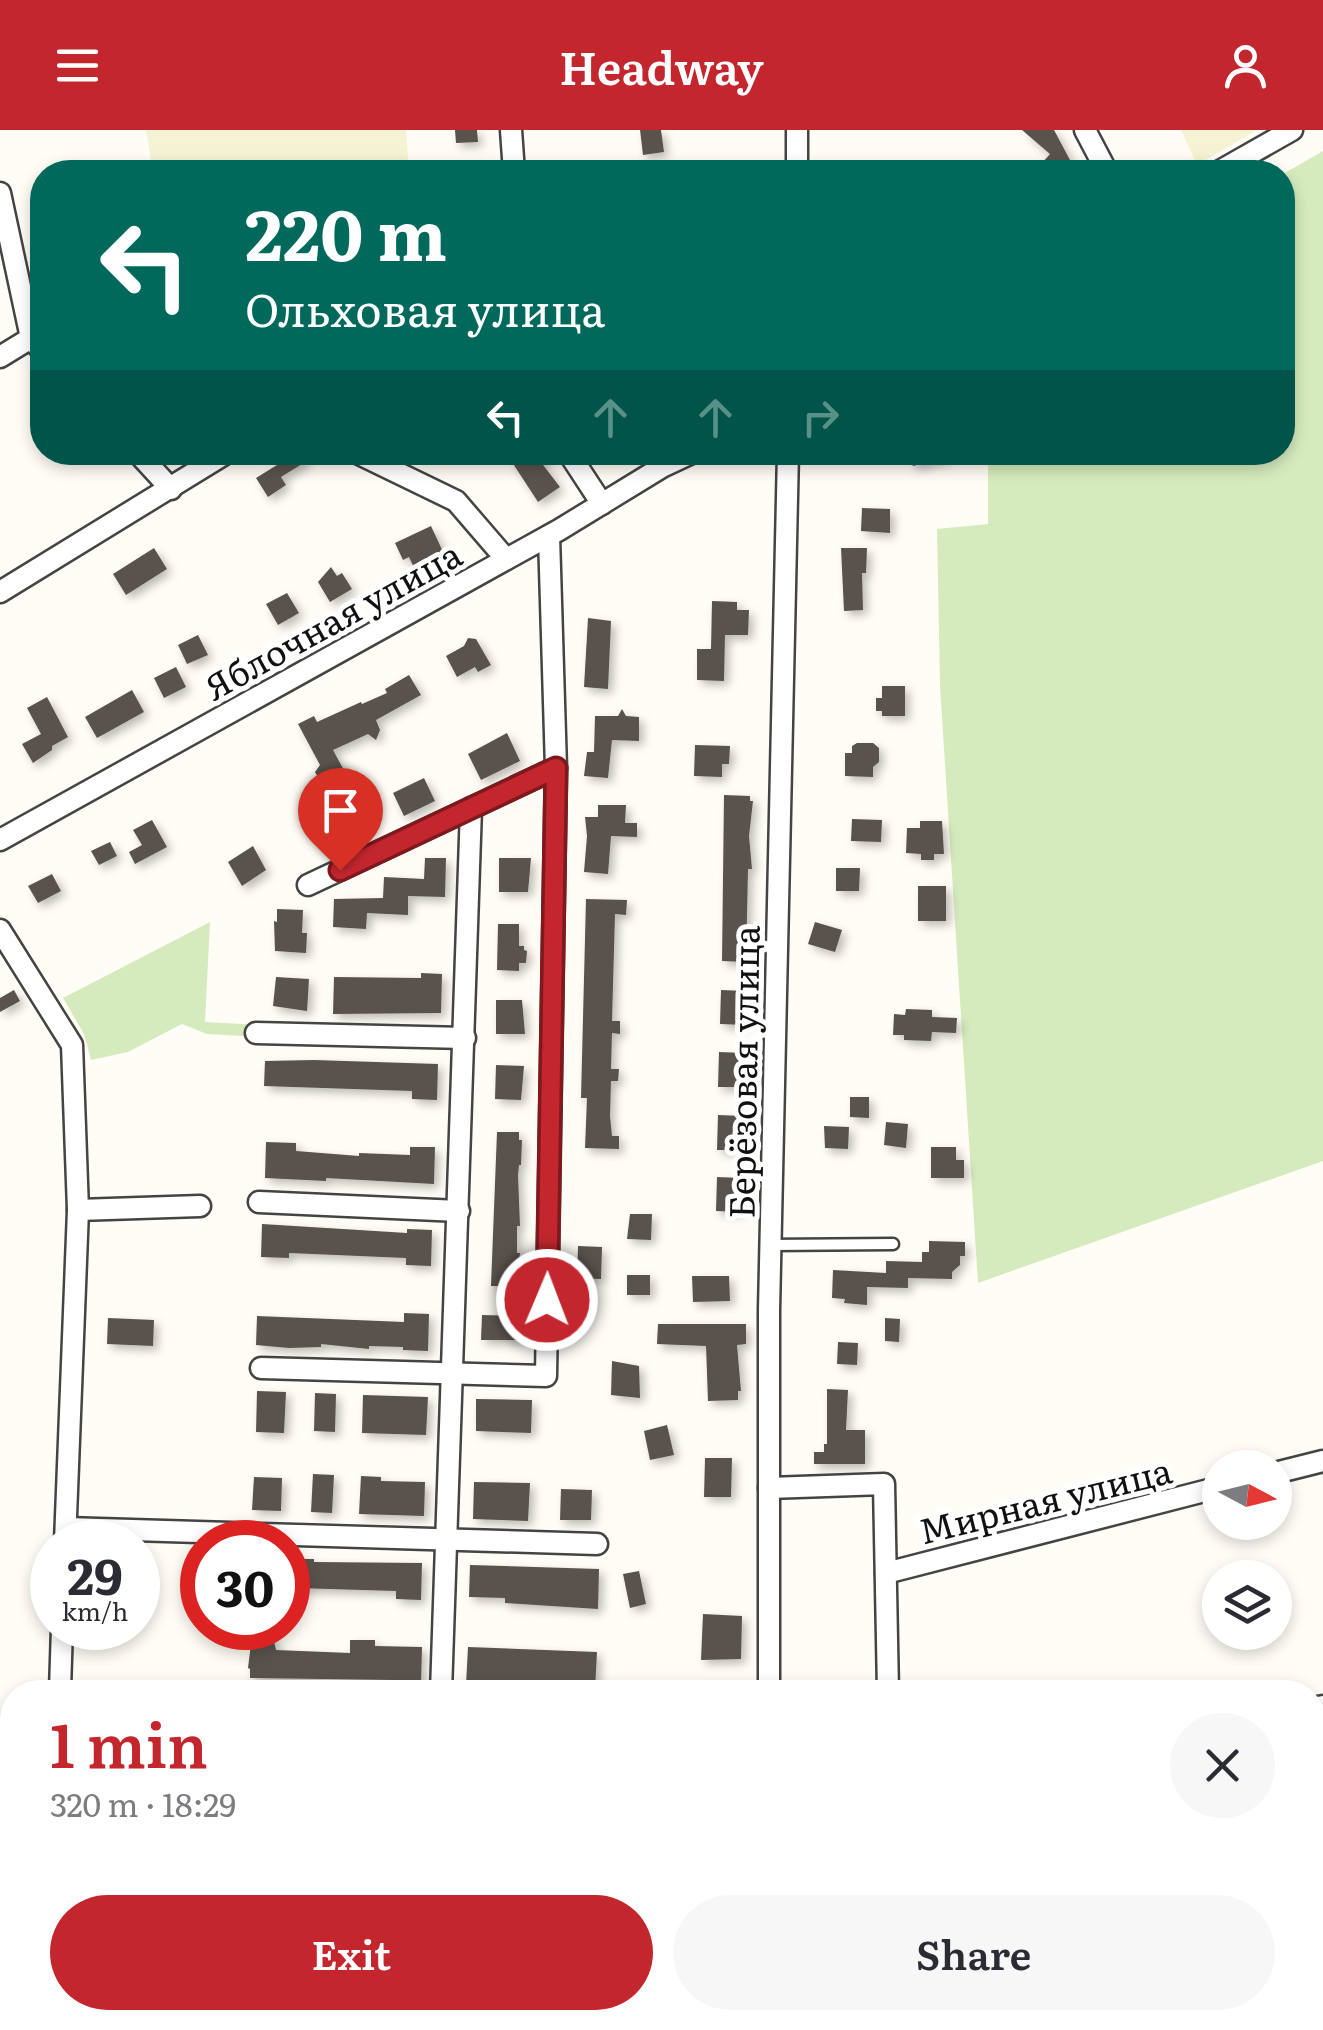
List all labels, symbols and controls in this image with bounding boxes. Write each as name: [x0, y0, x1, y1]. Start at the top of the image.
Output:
text: Headway: [559, 32, 764, 99]
icon: menu: [50, 38, 105, 93]
icon: person: [1218, 38, 1273, 93]
text: 220 m: [245, 179, 447, 283]
icon: left: [80, 200, 210, 330]
text: Ольховая улица: [245, 274, 605, 341]
icon: left: [478, 390, 533, 445]
icon: ahead: [583, 390, 638, 445]
icon: ahead: [688, 390, 743, 445]
icon: right: [793, 390, 848, 445]
street label: Яблочная улица: [194, 527, 470, 711]
pin: [298, 768, 383, 871]
icon: arrive: [313, 783, 368, 838]
street label: Берёзовая улица: [713, 925, 771, 1219]
position arrow: [495, 1248, 599, 1352]
street label: Мирная улица: [913, 1442, 1177, 1556]
north arrow: [1202, 1450, 1292, 1540]
map controls: [1202, 1450, 1292, 1650]
speed limit sign: 30: [180, 1520, 310, 1650]
text: 29: [67, 1536, 123, 1610]
button: layers: [1202, 1560, 1292, 1650]
text: km/h: [62, 1592, 128, 1629]
text: 1 min: [50, 1697, 208, 1786]
button: close: [1170, 1713, 1275, 1818]
text: 320 m · 18:29: [50, 1779, 236, 1827]
button: Exit: [50, 1895, 653, 2010]
button: Share: [673, 1895, 1275, 2010]

